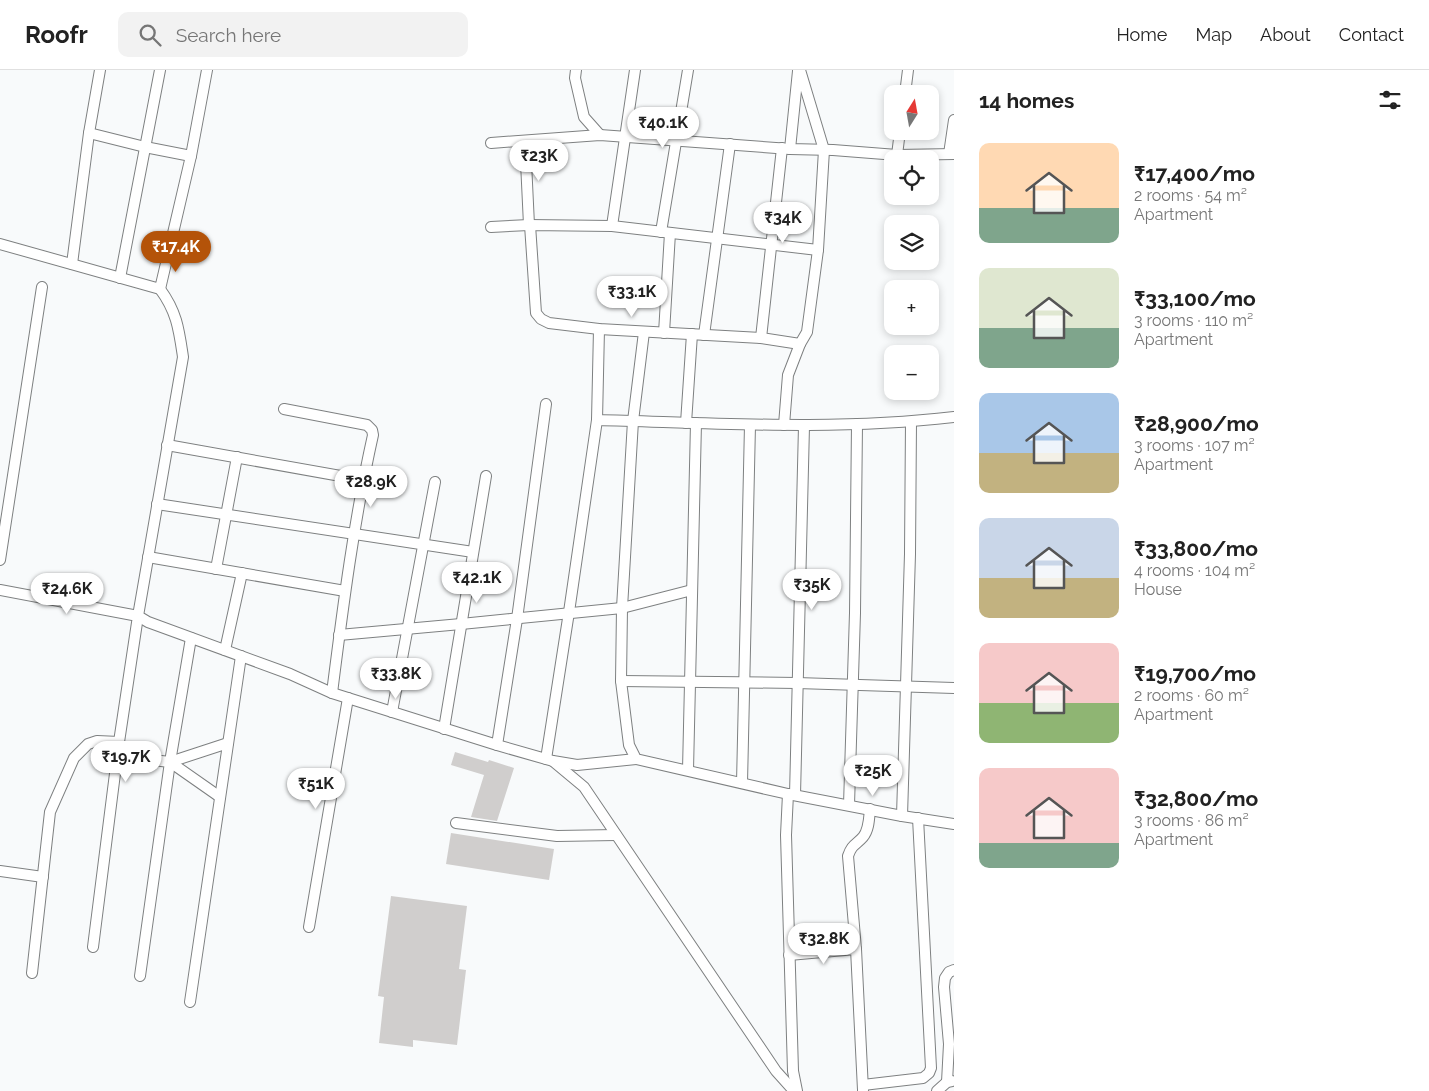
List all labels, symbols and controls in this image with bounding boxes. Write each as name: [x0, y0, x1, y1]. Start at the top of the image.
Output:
search box: [118, 12, 468, 57]
text: Roofr: [25, 20, 88, 49]
icon: search: [136, 21, 164, 49]
text: Search here: [176, 24, 281, 46]
text: Home: [1116, 24, 1167, 45]
text: Map: [1195, 24, 1232, 45]
text: About: [1260, 24, 1311, 45]
text: Contact: [1339, 24, 1404, 45]
north arrow: [884, 85, 939, 140]
map controls: [884, 85, 939, 400]
icon: filters: [1376, 86, 1404, 114]
text: 14 homes: [979, 88, 1074, 113]
pin: ₹40.1K: [622, 106, 704, 149]
text: ₹40.1K: [638, 113, 688, 132]
pin: ₹23K: [509, 140, 569, 182]
text: ₹23K: [520, 146, 558, 165]
button: locate: [884, 150, 939, 205]
text: ₹17,400/mo: [1134, 161, 1255, 186]
icon: home: [1019, 163, 1079, 223]
text: 2 rooms · 54 m²: [1134, 186, 1247, 205]
pin: ₹34K: [753, 202, 813, 244]
text: Apartment: [1134, 205, 1213, 224]
text: ₹34K: [764, 208, 802, 227]
button: layers: [884, 215, 939, 270]
pin: ₹17.4K: [135, 230, 217, 273]
text: ₹17.4K: [152, 237, 200, 256]
pin: ₹33.1K: [591, 276, 673, 318]
button: +: [884, 280, 939, 335]
text: ₹33.1K: [608, 282, 656, 301]
text: ₹33,100/mo: [1134, 286, 1256, 311]
icon: home: [1019, 288, 1079, 348]
text: 3 rooms · 110 m²: [1134, 311, 1253, 330]
text: Apartment: [1134, 330, 1213, 349]
button: −: [884, 345, 939, 400]
text: ₹28,900/mo: [1134, 411, 1259, 436]
icon: home: [1019, 413, 1079, 473]
text: 3 rooms · 107 m²: [1134, 436, 1255, 455]
text: Apartment: [1134, 455, 1213, 474]
pin: ₹28.9K: [330, 466, 412, 508]
text: ₹28.9K: [346, 472, 396, 491]
text: ₹33,800/mo: [1134, 536, 1258, 561]
icon: home: [1019, 538, 1079, 598]
text: 4 rooms · 104 m²: [1134, 561, 1255, 580]
pin: ₹42.1K: [436, 562, 518, 604]
text: ₹42.1K: [453, 568, 501, 587]
pin: ₹35K: [782, 568, 842, 611]
pin: ₹24.6K: [26, 572, 108, 615]
text: ₹35K: [793, 575, 831, 594]
text: ₹24.6K: [42, 579, 92, 598]
text: House: [1134, 580, 1182, 599]
pin: ₹33.8K: [355, 658, 437, 700]
text: ₹19,700/mo: [1134, 661, 1256, 686]
icon: home: [1019, 663, 1079, 723]
text: ₹33.8K: [371, 664, 421, 683]
text: 2 rooms · 60 m²: [1134, 686, 1249, 705]
text: Apartment: [1134, 705, 1213, 724]
pin: ₹19.7K: [85, 740, 167, 783]
text: ₹19.7K: [102, 747, 150, 766]
pin: ₹25K: [843, 754, 903, 797]
text: ₹25K: [854, 761, 892, 780]
pin: ₹51K: [286, 768, 346, 810]
text: ₹51K: [298, 774, 334, 793]
text: ₹32,800/mo: [1134, 786, 1258, 811]
icon: home: [1019, 788, 1079, 848]
text: 3 rooms · 86 m²: [1134, 811, 1249, 830]
text: Apartment: [1134, 830, 1213, 849]
pin: ₹32.8K: [783, 922, 865, 965]
text: ₹32.8K: [799, 929, 849, 948]

